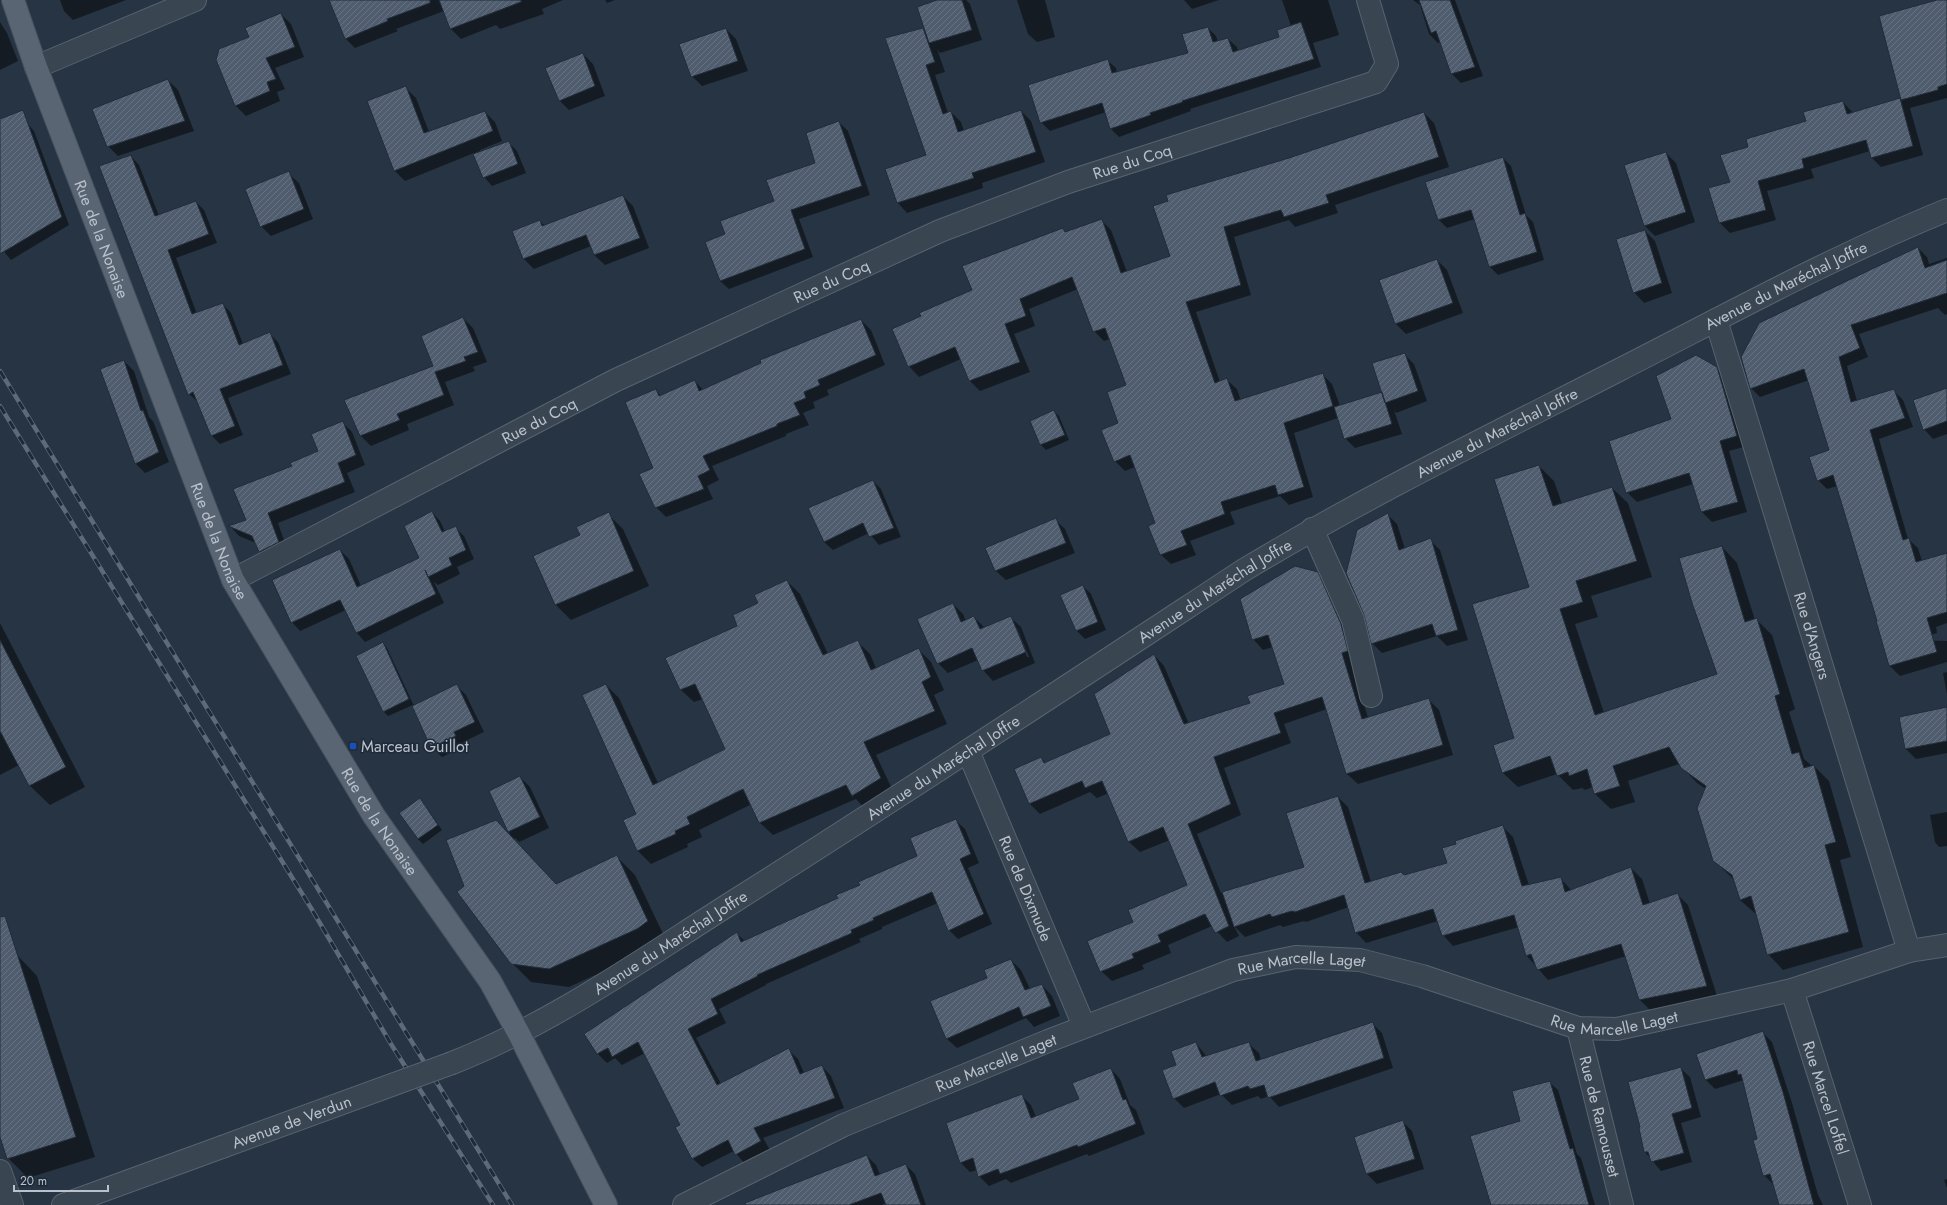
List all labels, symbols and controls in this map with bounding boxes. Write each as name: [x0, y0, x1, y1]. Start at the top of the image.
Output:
street label: Rue du Coq: [1090, 138, 1174, 185]
street label: Rue de la Nonaise: [69, 176, 135, 301]
street label: Avenue du Maréchal Joffre: [1700, 235, 1871, 335]
street label: Rue du Coq: [789, 254, 873, 309]
street label: Avenue du Maréchal Joffre: [1412, 381, 1582, 483]
street label: Rue du Coq: [497, 391, 580, 449]
street label: Rue de la Nonaise: [185, 479, 254, 604]
street label: Avenue du Maréchal Joffre: [1133, 533, 1296, 648]
street label: Rue d'Angers: [1788, 589, 1837, 682]
street label: Avenue du Maréchal Joffre: [862, 709, 1024, 825]
place label: Marceau Guillot: [361, 735, 469, 758]
marker: Marceau Guillot: [348, 741, 358, 751]
street label: Rue de la Nonaise: [336, 763, 424, 880]
street label: Rue de Dixmude: [993, 832, 1058, 945]
street label: Avenue du Maréchal Joffre: [589, 884, 752, 1000]
street label: Rue Marcelle Laget: [1236, 945, 1368, 980]
street label: Rue Marcelle Laget: [1548, 1004, 1680, 1041]
street label: Rue Marcelle Laget: [932, 1027, 1060, 1098]
street label: Rue Marcel Loffel: [1797, 1038, 1855, 1157]
street label: Rue de Ramousset: [1574, 1053, 1626, 1179]
street label: Avenue de Verdun: [228, 1089, 355, 1154]
scale bar: [14, 1167, 108, 1193]
text: 20 m: [20, 1172, 47, 1190]

